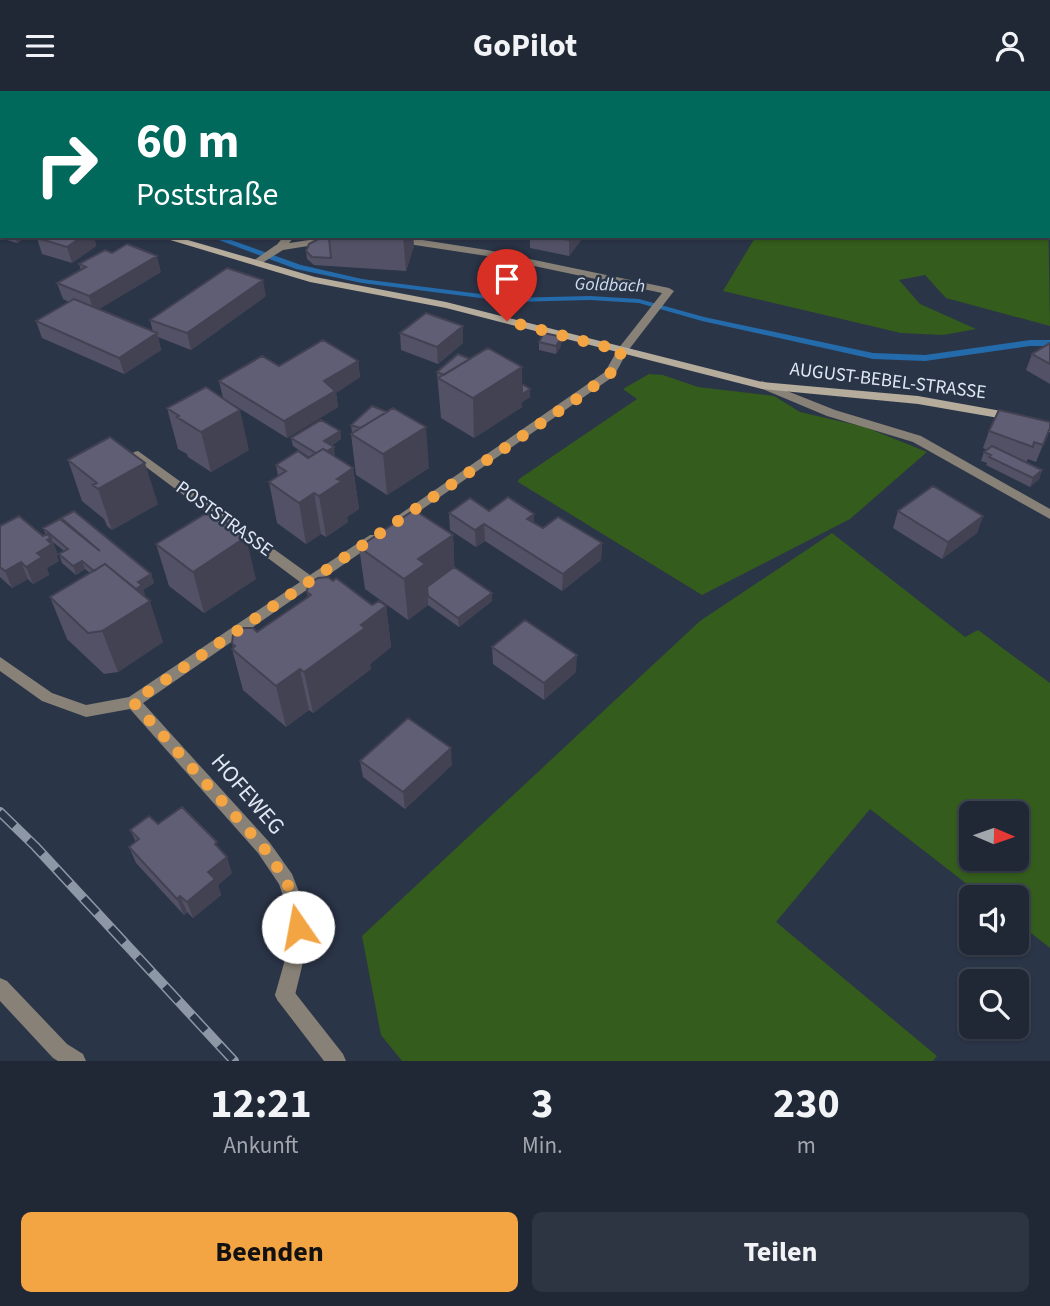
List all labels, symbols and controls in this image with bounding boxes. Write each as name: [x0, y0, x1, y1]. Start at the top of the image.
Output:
text: GoPilot: [473, 23, 577, 69]
icon: menu: [21, 27, 59, 65]
icon: person: [991, 27, 1029, 65]
text: 60 m: [136, 107, 240, 177]
icon: right: [21, 119, 112, 210]
text: Poststraße: [136, 172, 278, 218]
pin: [477, 249, 537, 321]
icon: arrive: [488, 260, 526, 298]
water label: Goldbach: [574, 271, 646, 299]
street label: AUGUST-BEBEL-STRASSE: [788, 356, 988, 406]
street label: POSTSTRASSE: [170, 475, 278, 563]
street label: HOFEWEG: [203, 746, 293, 842]
north arrow: [959, 801, 1029, 871]
map controls: [959, 801, 1029, 1039]
button: sound: [959, 885, 1029, 955]
position arrow: [261, 890, 335, 964]
button: search: [959, 969, 1029, 1039]
text: 12:21: [210, 1074, 312, 1134]
text: 3: [531, 1074, 553, 1134]
text: 230: [773, 1074, 840, 1134]
text: Ankunft: [224, 1129, 298, 1162]
text: Min.: [522, 1129, 563, 1162]
text: m: [797, 1129, 816, 1162]
button: Beenden: [21, 1212, 518, 1292]
button: Teilen: [532, 1212, 1029, 1292]

